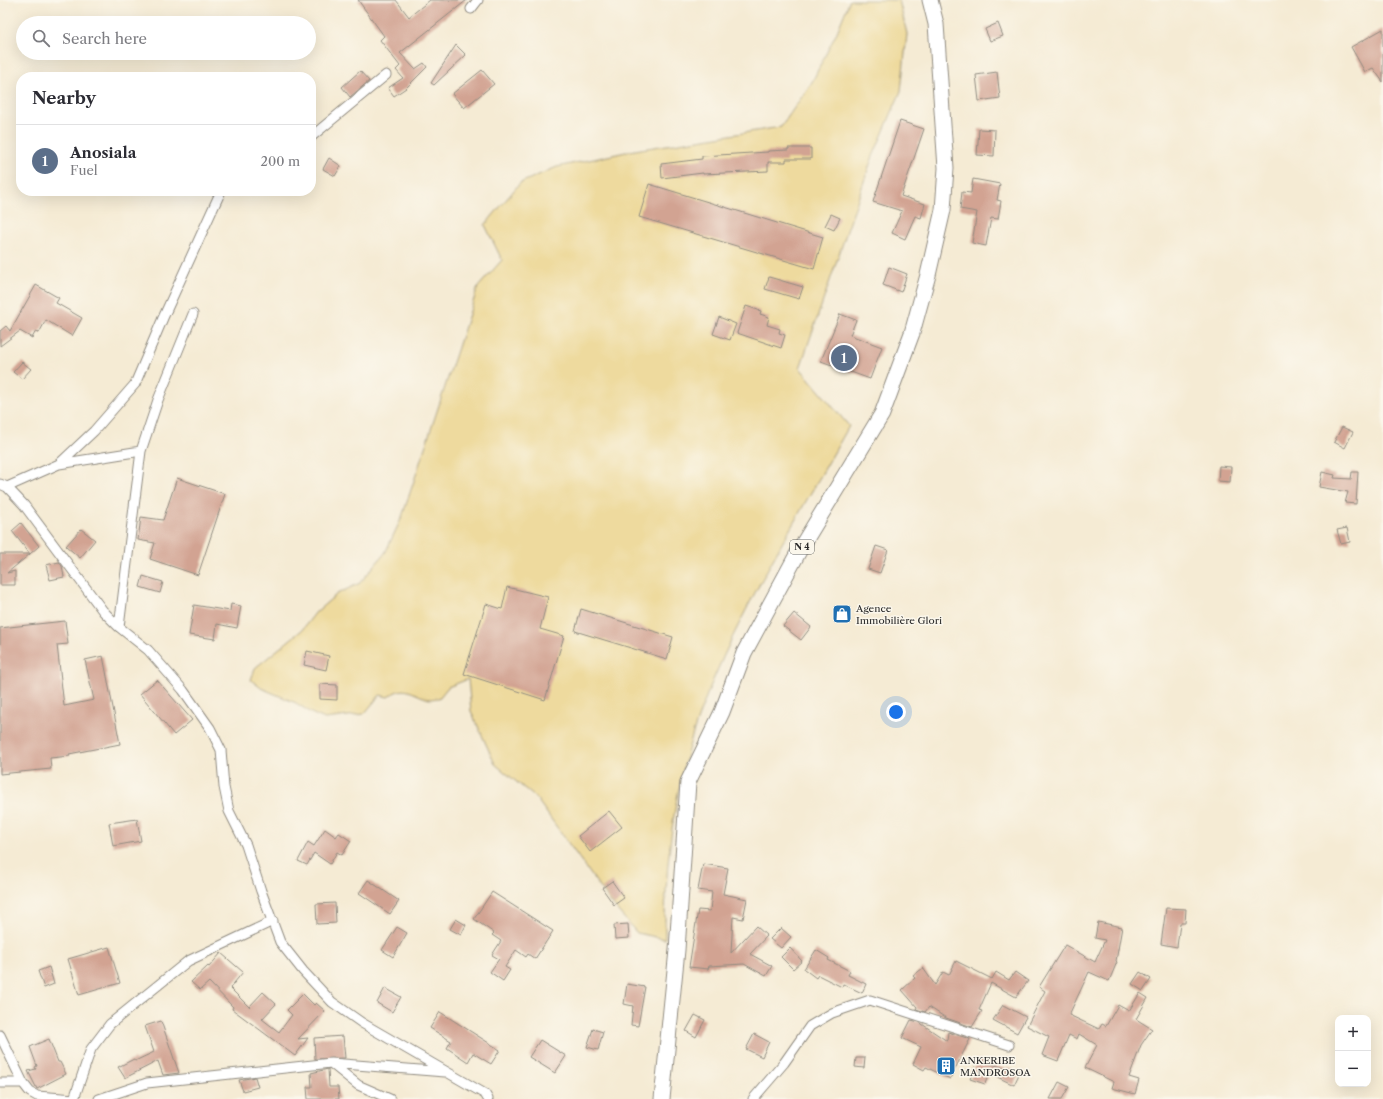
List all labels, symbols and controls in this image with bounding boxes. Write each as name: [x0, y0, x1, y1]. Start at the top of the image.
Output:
search box: [16, 16, 316, 60]
icon: search: [30, 27, 52, 49]
text: Search here: [62, 29, 147, 48]
text: Nearby: [32, 88, 96, 108]
text: Anosiala: [70, 143, 136, 162]
text: 1: [42, 153, 48, 169]
text: 200 m: [260, 153, 300, 169]
text: Fuel: [70, 162, 98, 178]
pin: 1: [831, 343, 857, 373]
road number: N 4: [790, 540, 814, 554]
place label: Agence Immobilière Glori: [855, 602, 942, 627]
shop icon: Agence Immobilière Glori: [831, 603, 853, 625]
your location: [886, 702, 906, 722]
map controls: [1335, 1015, 1371, 1087]
button: +: [1335, 1015, 1371, 1051]
button: −: [1335, 1051, 1371, 1087]
place label: ANKERIBE MANDROSOA: [959, 1054, 1031, 1079]
building icon: ANKERIBE MANDROSOA: [935, 1055, 957, 1077]

